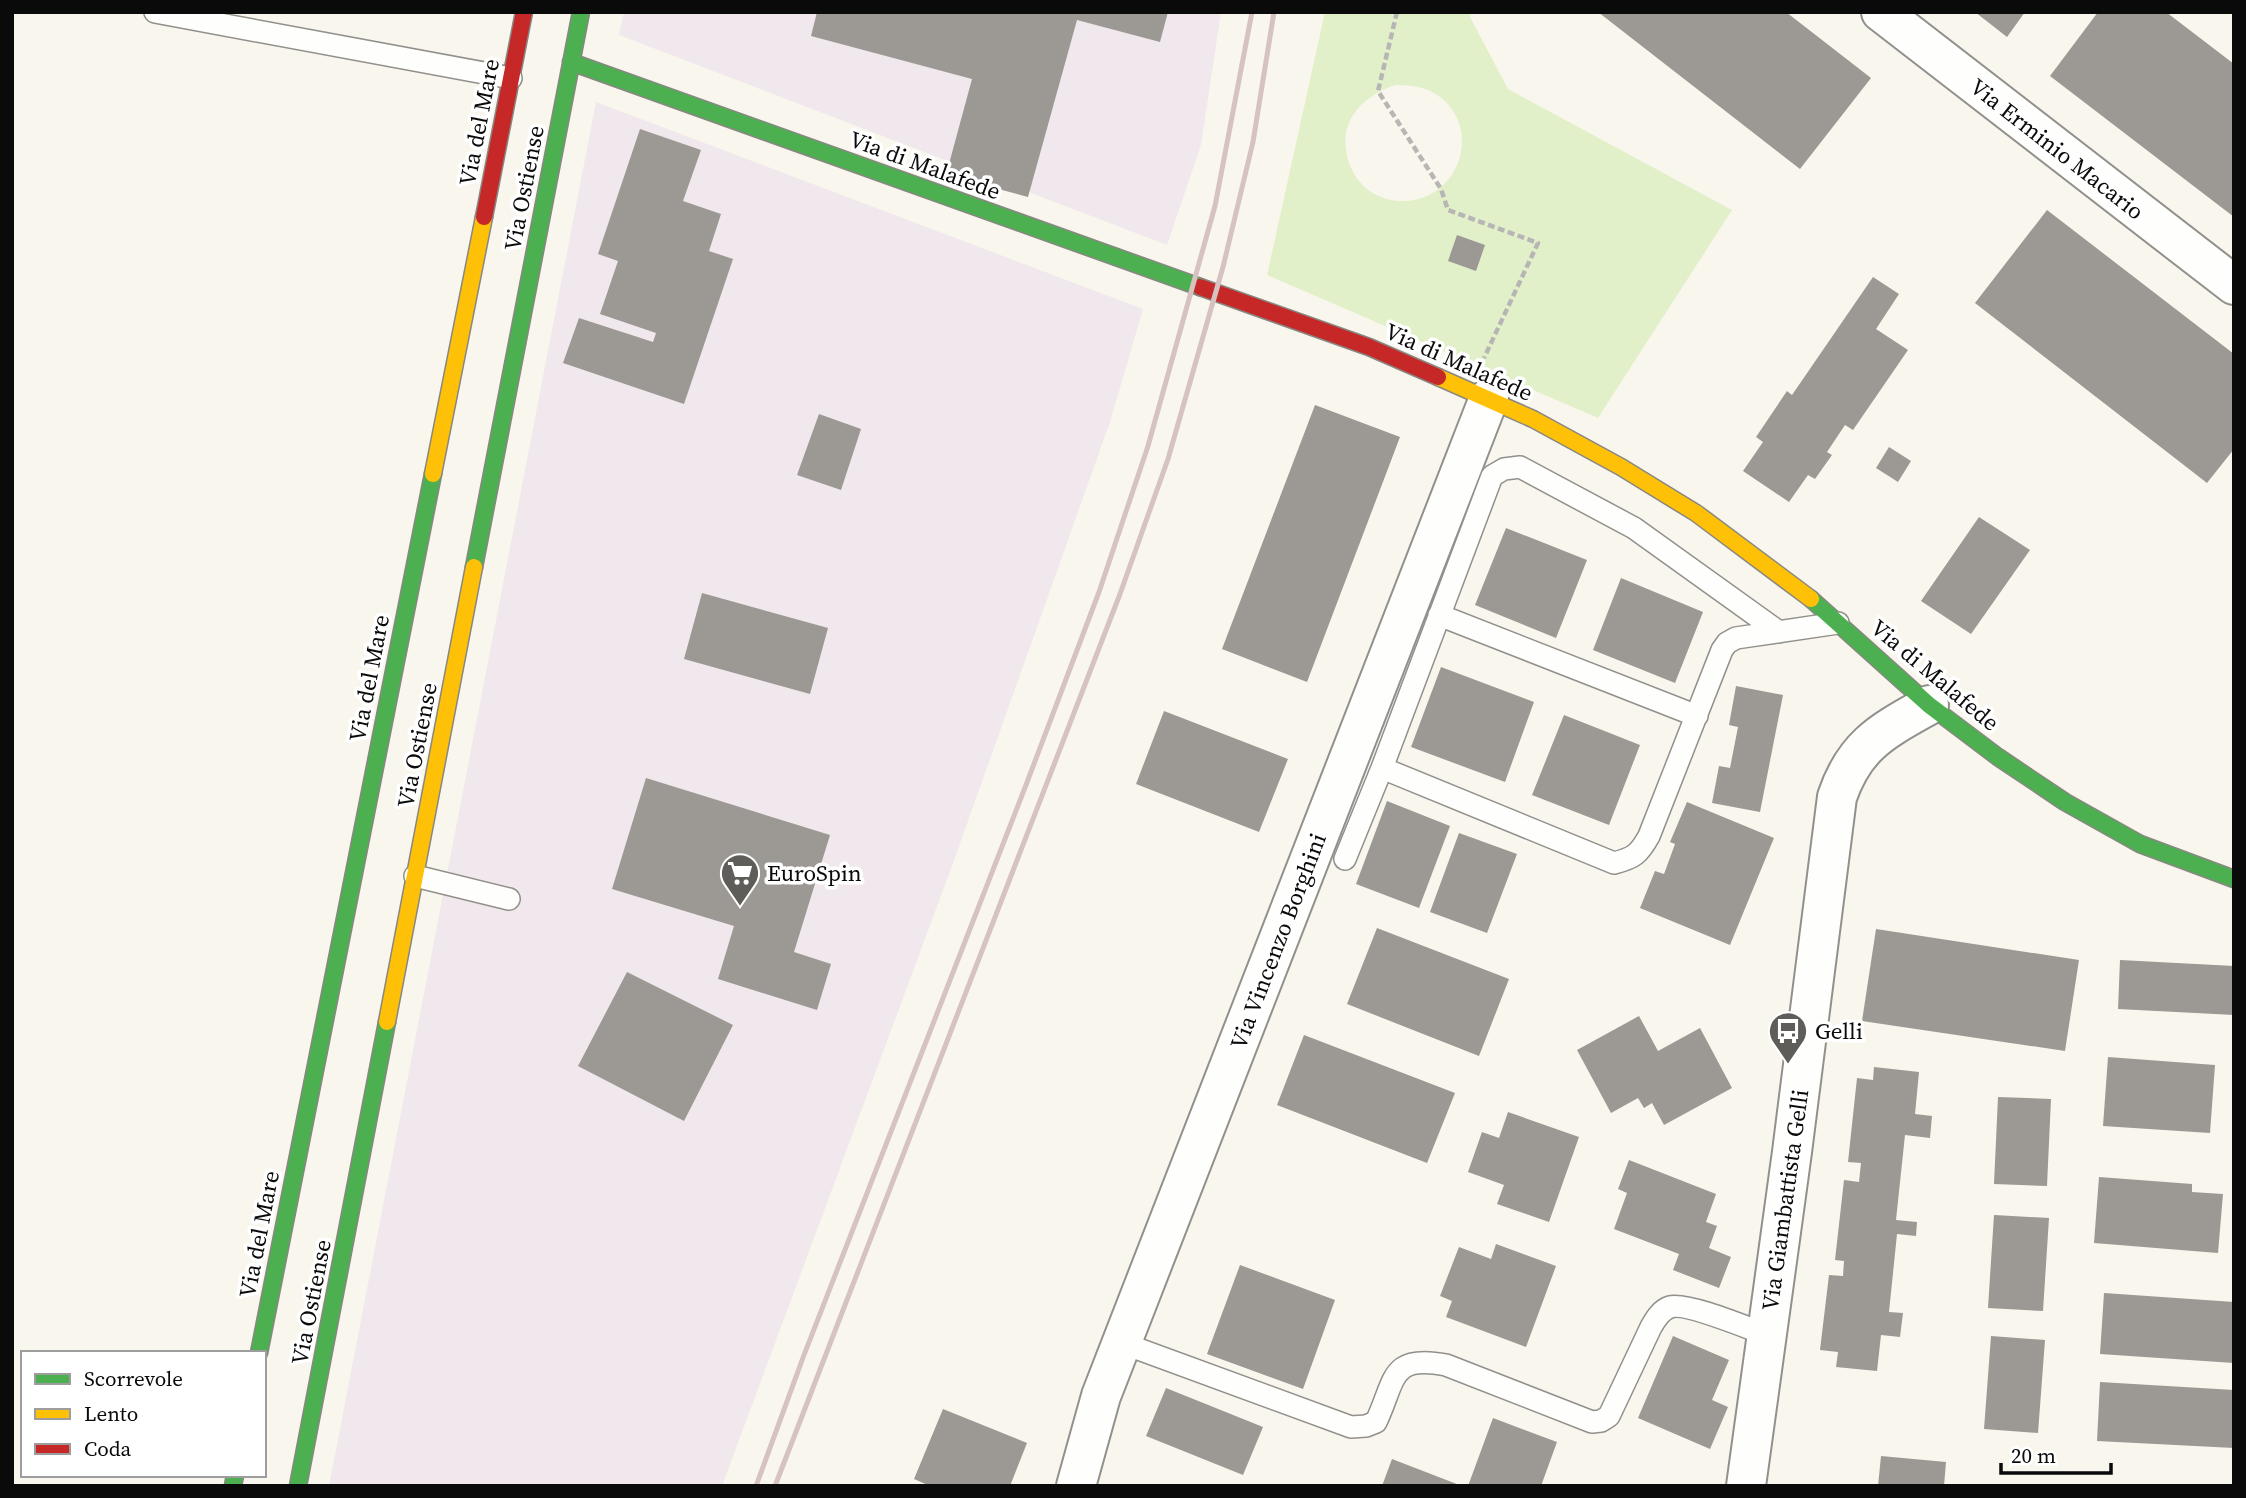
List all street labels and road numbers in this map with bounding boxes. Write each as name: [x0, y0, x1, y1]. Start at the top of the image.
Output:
street label: Via del Mare: [451, 56, 507, 188]
street label: Via Erminio Macario: [1963, 71, 2151, 227]
street label: Via Ostiense: [496, 123, 552, 253]
street label: Via di Malafede: [845, 123, 1005, 207]
street label: Via di Malafede: [1380, 315, 1538, 409]
street label: Via del Mare: [341, 612, 397, 744]
street label: Via di Malafede: [1864, 612, 2006, 738]
street label: Via Ostiense: [389, 680, 445, 810]
street label: Via Vincenzo Borghini: [1222, 828, 1334, 1054]
street label: Via Giambattista Gelli: [1754, 1087, 1816, 1313]
street label: Via del Mare: [231, 1168, 287, 1300]
street label: Via Ostiense: [283, 1237, 339, 1367]

